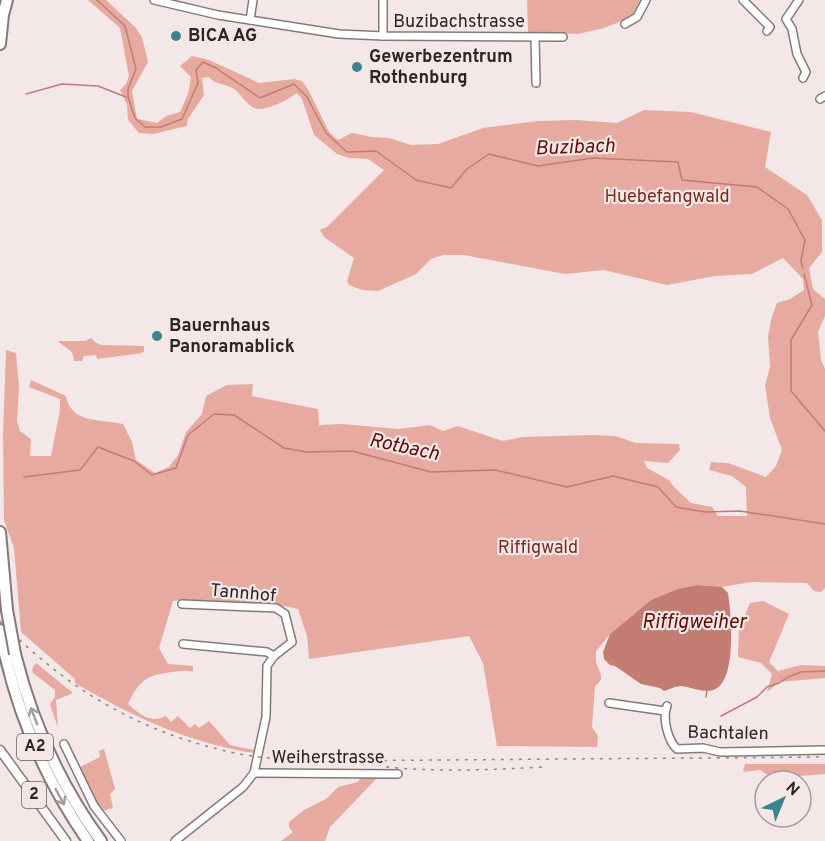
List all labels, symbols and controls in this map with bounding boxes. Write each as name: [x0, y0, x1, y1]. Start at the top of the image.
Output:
street label: Buzibachstrasse: [393, 11, 525, 34]
place label: BICA AG: [188, 25, 257, 48]
marker: BICA AG: [169, 29, 183, 43]
place label: Gewerbezentrum Rothenburg: [369, 46, 513, 90]
marker: Gewerbezentrum Rothenburg: [350, 60, 364, 74]
water label: Buzibach: [535, 134, 615, 162]
park label: Huebefangwald: [604, 186, 730, 209]
place label: Bauernhaus Panoramablick: [169, 315, 295, 359]
marker: Bauernhaus Panoramablick: [150, 329, 164, 343]
water label: Rotbach: [367, 428, 442, 468]
park label: Riffigwald: [498, 537, 578, 560]
street label: Tannhof: [209, 580, 277, 608]
water label: Riffigweiher: [642, 610, 748, 636]
one-way arrow: [28, 707, 39, 726]
street label: Bachtalen: [687, 722, 769, 746]
road number: A2: [17, 734, 53, 760]
street label: Weiherstrasse: [272, 747, 384, 770]
north arrow: [753, 769, 813, 829]
text: N: [781, 778, 803, 801]
road number: 2: [22, 782, 46, 808]
one-way arrow: [55, 788, 66, 806]

